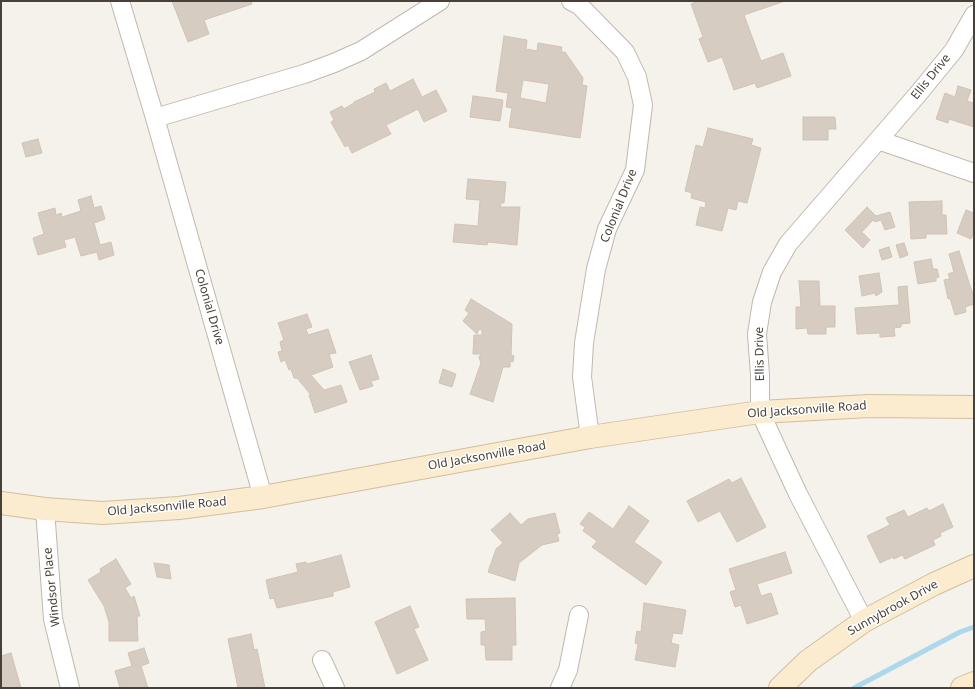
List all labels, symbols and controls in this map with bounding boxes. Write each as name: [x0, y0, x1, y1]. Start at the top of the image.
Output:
street label: Ellis Drive: [908, 51, 954, 103]
street label: Colonial Drive: [598, 167, 640, 245]
street label: Colonial Drive: [191, 267, 227, 347]
street label: Ellis Drive: [752, 327, 768, 381]
street label: Old Jacksonville Road: [747, 399, 867, 421]
street label: Old Jacksonville Road: [427, 439, 547, 473]
street label: Old Jacksonville Road: [107, 495, 227, 519]
street label: Windsor Place: [41, 547, 63, 627]
street label: Sunnybrook Drive: [845, 577, 941, 639]

